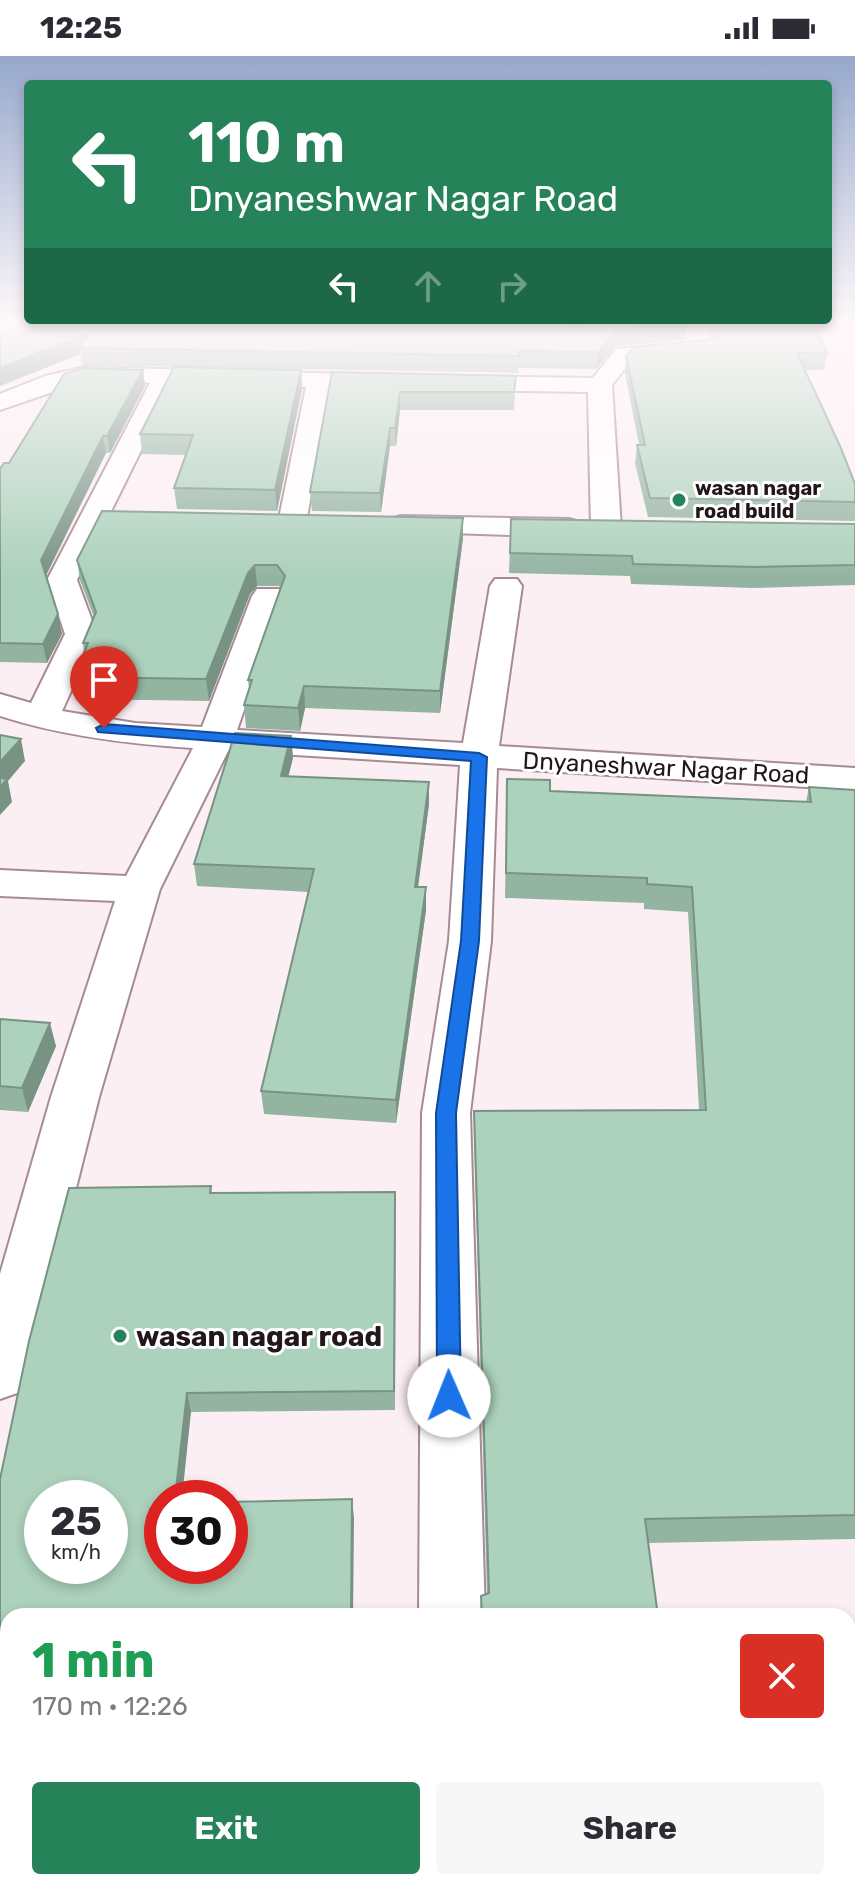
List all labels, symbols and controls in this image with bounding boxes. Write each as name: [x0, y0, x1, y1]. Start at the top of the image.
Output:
text: 12:25: [40, 10, 122, 46]
text: 110 m: [188, 110, 345, 176]
icon: left: [56, 112, 160, 216]
text: Dnyaneshwar Nagar Road: [188, 177, 618, 220]
icon: left: [322, 264, 366, 308]
icon: ahead: [406, 264, 450, 308]
icon: right: [490, 264, 534, 308]
place label: wasan nagar road build: [695, 476, 821, 523]
marker: wasan nagar road build: [670, 491, 688, 509]
pin: [70, 646, 138, 728]
icon: arrive: [82, 658, 126, 702]
street label: Dnyaneshwar Nagar Road: [522, 747, 810, 789]
place label: wasan nagar road: [136, 1320, 382, 1353]
marker: wasan nagar road: [111, 1327, 129, 1345]
position arrow: [407, 1354, 491, 1438]
speed limit sign: 30: [144, 1480, 248, 1584]
text: 25: [50, 1498, 102, 1545]
text: km/h: [51, 1540, 101, 1564]
text: 1 min: [32, 1632, 155, 1689]
button: close: [740, 1634, 824, 1718]
text: 170 m · 12:26: [32, 1691, 188, 1722]
button: Exit: [32, 1782, 420, 1874]
button: Share: [436, 1782, 824, 1874]

